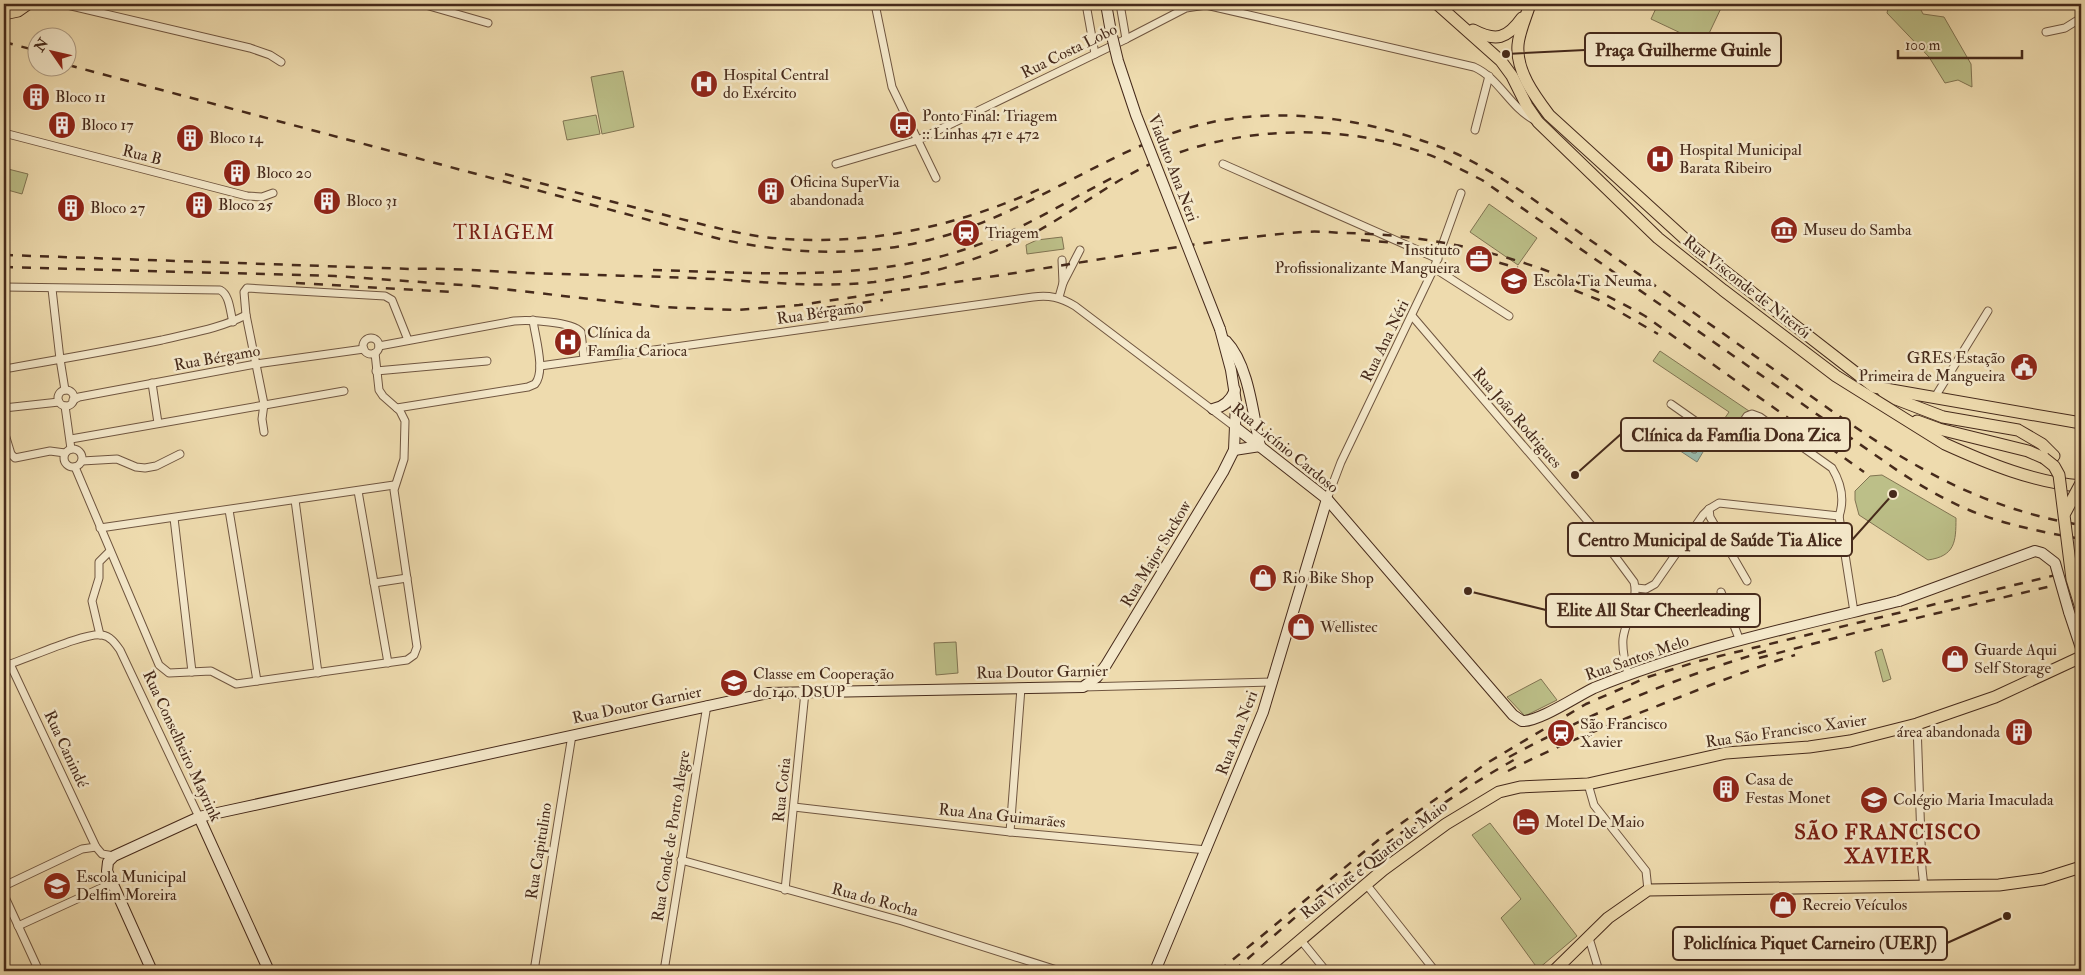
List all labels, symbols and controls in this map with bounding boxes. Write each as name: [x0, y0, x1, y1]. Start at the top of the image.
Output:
street label: Rua Costa Lobo: [1018, 19, 1121, 83]
north arrow: [28, 28, 78, 78]
scale bar: [1898, 28, 2021, 60]
callout: Praça Guilherme Guinle: [1585, 33, 1781, 66]
text: N: [31, 35, 52, 56]
text: 100 m: [1905, 36, 1941, 55]
text: Praça Guilherme Guinle: [1595, 39, 1772, 62]
place label: Hospital Central do Exército: [723, 65, 829, 103]
hospital icon: Hospital Central do Exército: [689, 69, 719, 99]
building icon: Bloco 11: [21, 82, 51, 112]
place label: Bloco 11: [55, 87, 106, 107]
place label: Ponto Final: Triagem :: Linhas 471 e 472: [922, 106, 1058, 144]
building icon: Bloco 17: [47, 110, 77, 140]
bus stop icon: Ponto Final: Triagem :: Linhas 471 e 472: [888, 110, 918, 140]
street label: Viaduto Ana Neri: [1143, 111, 1203, 225]
place label: Bloco 17: [81, 115, 134, 135]
building icon: Bloco 14: [175, 123, 205, 153]
place label: Bloco 14: [209, 128, 264, 148]
street label: Rua B: [120, 140, 164, 170]
place label: Hospital Municipal Barata Ribeiro: [1679, 140, 1802, 178]
hospital icon: Hospital Municipal Barata Ribeiro: [1645, 144, 1675, 174]
building icon: Bloco 20: [222, 158, 252, 188]
place label: Bloco 20: [256, 163, 312, 183]
place label: Oficina SuperVia abandonada: [790, 172, 900, 210]
building icon: Oficina SuperVia abandonada: [756, 176, 786, 206]
building icon: Bloco 31: [312, 186, 342, 216]
building icon: Bloco 25: [184, 190, 214, 220]
place label: Bloco 31: [346, 191, 397, 211]
building icon: Bloco 27: [56, 193, 86, 223]
place label: Bloco 25: [218, 195, 273, 215]
place label: Bloco 27: [90, 198, 146, 218]
museum icon: Museu do Samba: [1769, 215, 1799, 245]
station icon: Triagem: [951, 218, 981, 248]
place label: Museu do Samba: [1803, 220, 1912, 240]
district label: TRIAGEM: [453, 221, 555, 245]
place label: Triagem: [985, 223, 1040, 243]
street label: Rua Visconde de Niterói: [1679, 231, 1815, 343]
place label: Instituto Profissionalizante Mangueira: [1275, 240, 1460, 278]
office icon: Instituto Profissionalizante Mangueira: [1464, 244, 1494, 274]
school or university icon: Escola Tia Neuma: [1499, 266, 1529, 296]
place label: Escola Tia Neuma: [1533, 271, 1652, 291]
street label: Rua Bérgamo: [775, 297, 865, 329]
street label: Rua Ana Néri: [1357, 297, 1413, 385]
place label: Clínica da Família Carioca: [587, 323, 688, 361]
hospital icon: Clínica da Família Carioca: [553, 327, 583, 357]
street label: Rua Bérgamo: [172, 341, 262, 375]
place label: GRES Estação Primeira de Mangueira: [1858, 348, 2005, 386]
public building icon: GRES Estação Primeira de Mangueira: [2009, 352, 2039, 382]
street label: Rua João Rodrigues: [1467, 364, 1566, 473]
street label: Rua Licínio Cardoso: [1227, 399, 1343, 498]
callout: Clínica da Família Dona Zica: [1621, 418, 1850, 451]
text: Clínica da Família Dona Zica: [1631, 424, 1841, 447]
street label: Rua Major Suckow: [1116, 496, 1196, 611]
callout: Centro Municipal de Saúde Tia Alice: [1568, 523, 1852, 556]
text: Centro Municipal de Saúde Tia Alice: [1578, 529, 1842, 552]
shop icon: Rio Bike Shop: [1248, 563, 1278, 593]
place label: Rio Bike Shop: [1282, 568, 1374, 589]
callout: Elite All Star Cheerleading: [1546, 594, 1760, 627]
text: Elite All Star Cheerleading: [1556, 599, 1751, 622]
shop icon: Wellistec: [1286, 612, 1316, 642]
place label: Wellistec: [1319, 617, 1378, 637]
street label: Rua Santos Melo: [1582, 631, 1692, 685]
place label: Guarde Aqui Self Storage: [1974, 640, 2057, 678]
shop icon: Guarde Aqui Self Storage: [1940, 644, 1970, 674]
street label: Rua Doutor Garnier: [976, 661, 1108, 683]
place label: Classe em Cooperação do 14o. DSUP: [753, 664, 894, 702]
street label: Rua Conselheiro Mayrink: [138, 667, 226, 825]
school or university icon: Classe em Cooperação do 14o. DSUP: [719, 668, 749, 698]
street label: Rua Doutor Garnier: [571, 682, 704, 728]
street label: Rua Ana Neri: [1212, 688, 1262, 778]
street label: Rua Canindé: [39, 707, 93, 791]
street label: Rua São Francisco Xavier: [1704, 710, 1868, 752]
place label: São Francisco Xavier: [1580, 714, 1668, 752]
building icon: área abandonada: [2004, 717, 2034, 747]
station icon: São Francisco Xavier: [1546, 718, 1576, 748]
place label: área abandonada: [1897, 722, 2000, 742]
street label: Rua Conde de Porto Alegre: [648, 749, 694, 923]
street label: Rua Cotia: [769, 756, 795, 823]
place label: Casa de Festas Monet: [1745, 770, 1830, 808]
building icon: Casa de Festas Monet: [1711, 774, 1741, 804]
school or university icon: Colégio Maria Imaculada: [1859, 785, 1889, 815]
place label: Colégio Maria Imaculada: [1893, 790, 2054, 810]
street label: Rua Vinte e Quatro de Maio: [1297, 796, 1452, 924]
street label: Rua Ana Guimarães: [938, 799, 1066, 833]
street label: Rua Capitulino: [521, 801, 558, 901]
hotel icon: Motel De Maio: [1511, 807, 1541, 837]
place label: Motel De Maio: [1545, 812, 1644, 832]
district label: SÃO FRANCISCO XAVIER: [1794, 819, 1982, 870]
place label: Escola Municipal Delfim Moreira: [76, 867, 186, 905]
school or university icon: Escola Municipal Delfim Moreira: [42, 871, 72, 901]
street label: Rua do Rocha: [829, 879, 921, 921]
shop icon: Recreio Veículos: [1768, 890, 1798, 920]
place label: Recreio Veículos: [1802, 895, 1907, 915]
callout: Policlínica Piquet Carneiro (UERJ): [1673, 927, 1947, 960]
text: Policlínica Piquet Carneiro (UERJ): [1683, 932, 1937, 955]

